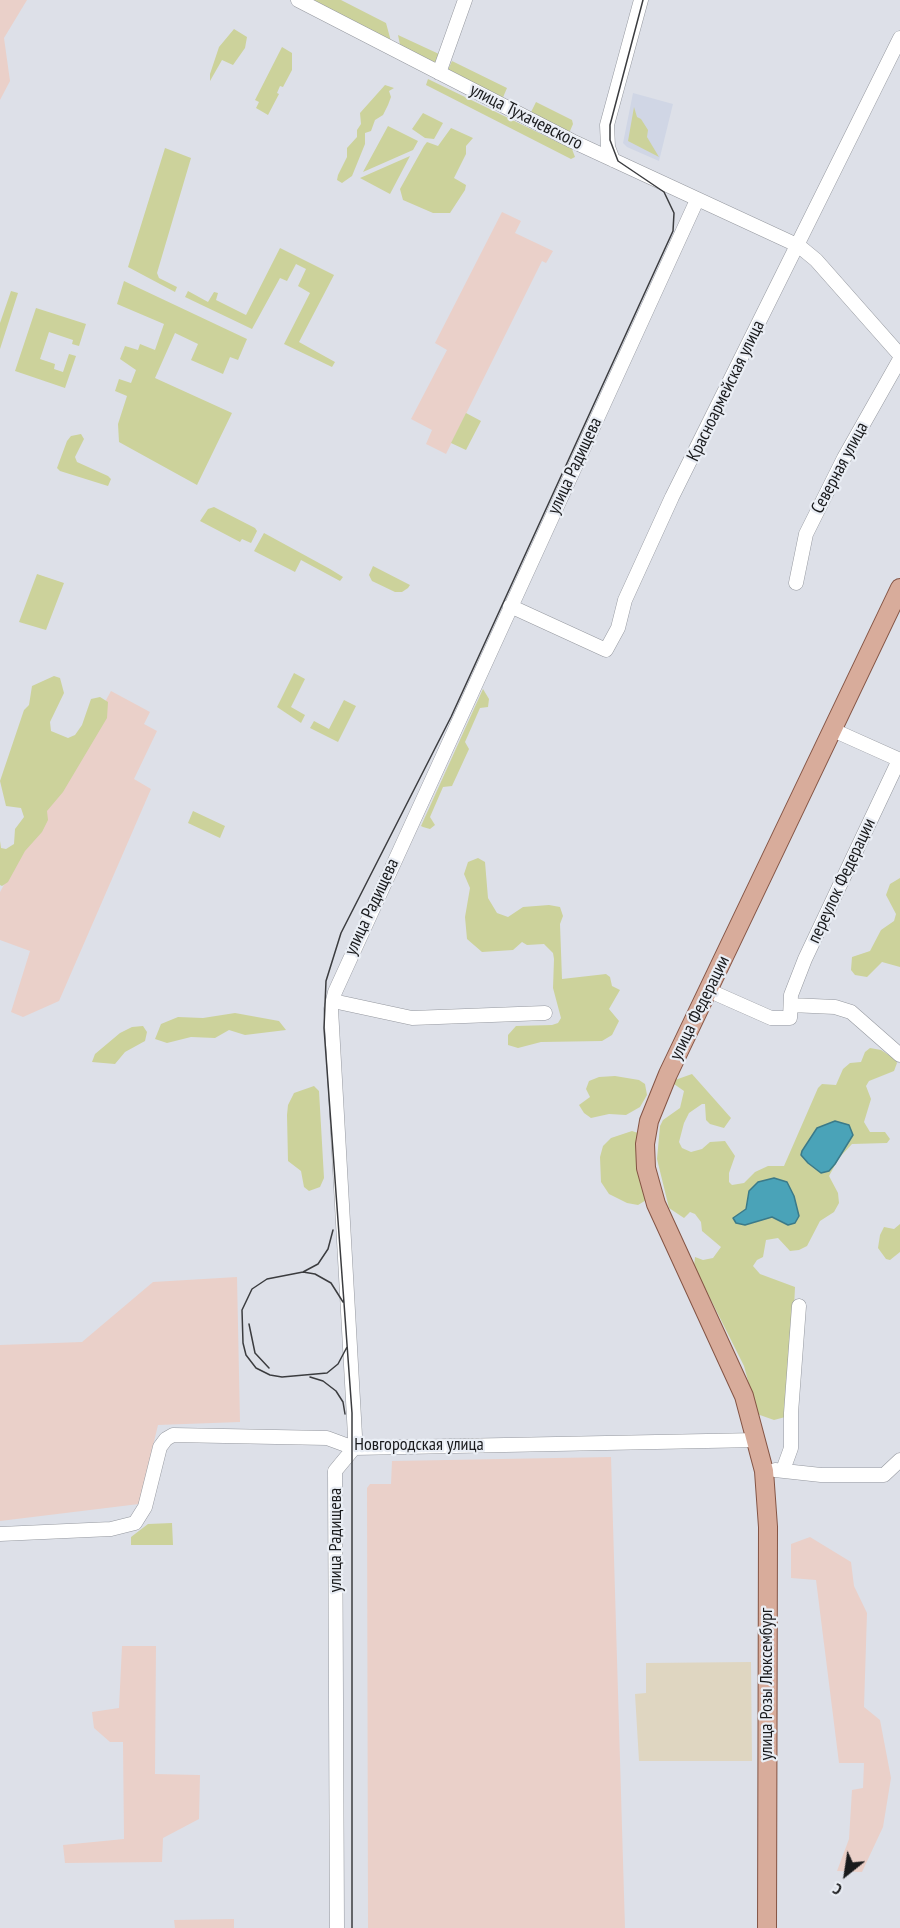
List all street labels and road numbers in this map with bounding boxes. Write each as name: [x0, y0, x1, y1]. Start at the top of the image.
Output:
street label: улица Тухачевского: [466, 79, 586, 155]
street label: Красноармейская улица: [683, 317, 769, 465]
street label: улица Радищева: [543, 414, 607, 518]
street label: Северная улица: [807, 419, 873, 517]
street label: переулок Федерации: [804, 815, 880, 947]
street label: улица Радищева: [340, 855, 404, 959]
street label: улица Федерации: [665, 952, 735, 1064]
street label: Новгородская улица: [354, 1434, 484, 1456]
street label: улица Радищева: [325, 1488, 347, 1592]
street label: улица Розы Люксембург: [756, 1608, 778, 1760]

